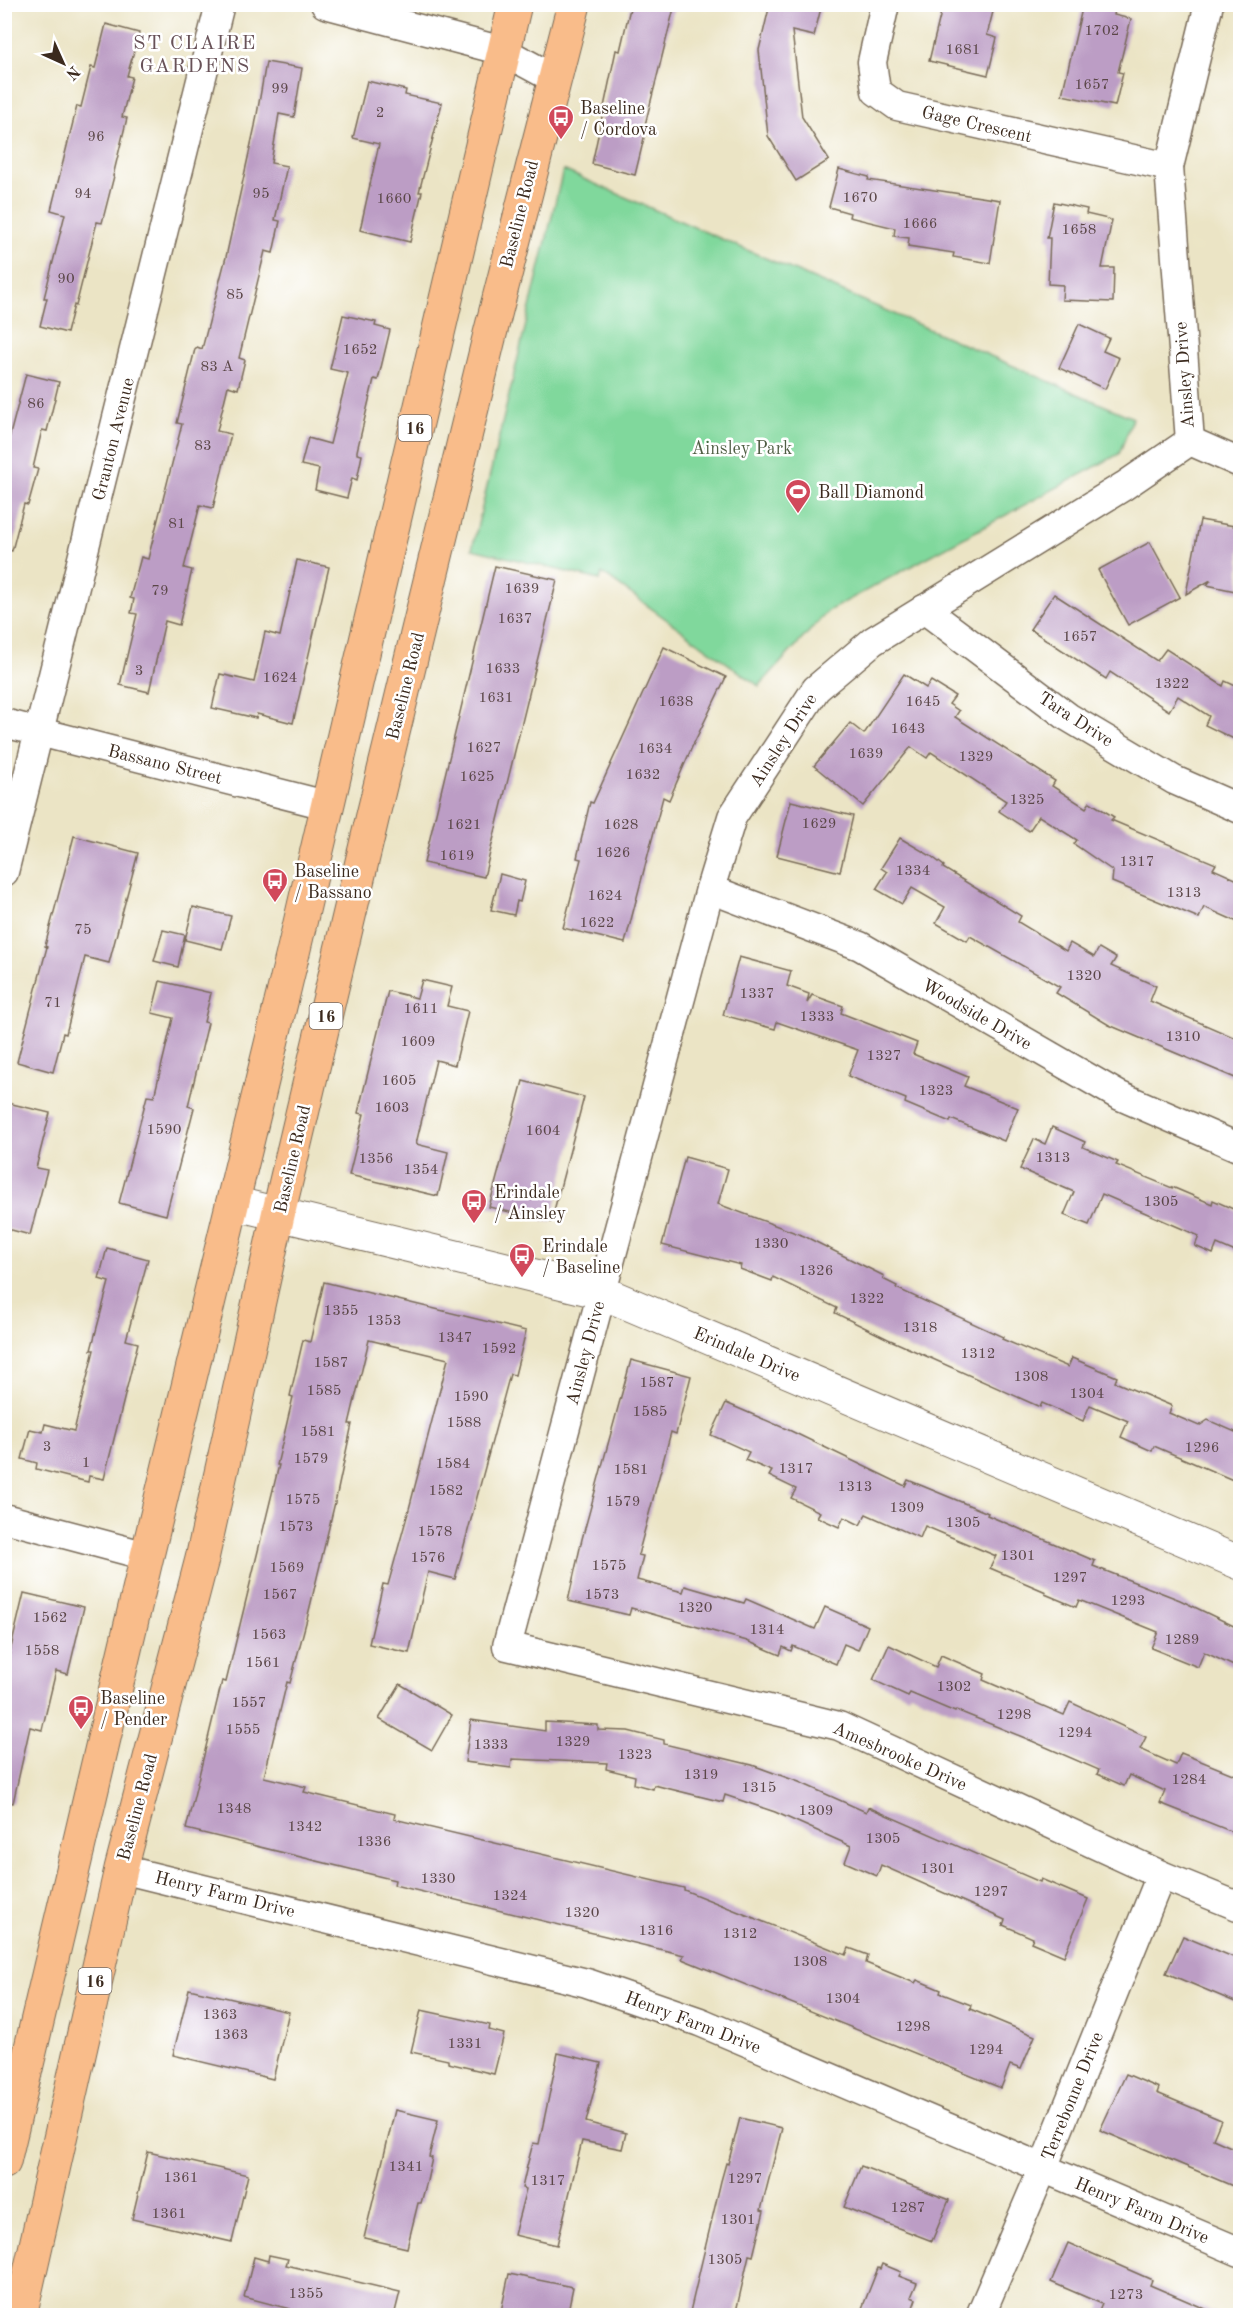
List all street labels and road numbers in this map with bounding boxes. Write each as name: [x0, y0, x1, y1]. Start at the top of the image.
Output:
street label: Gage Crescent: [920, 104, 1034, 146]
street label: Baseline Road: [498, 159, 542, 270]
street label: Ainsley Drive: [1172, 321, 1198, 429]
street label: Granton Avenue: [90, 376, 138, 503]
road number: 16: [398, 415, 432, 441]
street label: Baseline Road: [384, 631, 428, 742]
street label: Tara Drive: [1035, 689, 1116, 751]
street label: Ainsley Drive: [747, 691, 821, 790]
street label: Bassano Street: [106, 742, 224, 788]
street label: Woodside Drive: [919, 976, 1034, 1054]
road number: 16: [310, 1003, 342, 1029]
street label: Baseline Road: [272, 1103, 314, 1215]
street label: Ainsley Drive: [563, 1299, 609, 1407]
street label: Erindale Drive: [691, 1324, 803, 1385]
street label: Amesbrooke Drive: [830, 1719, 969, 1795]
street label: Baseline Road: [115, 1752, 161, 1863]
street label: Henry Farm Drive: [153, 1869, 297, 1921]
road number: 16: [78, 1968, 112, 1994]
street label: Henry Farm Drive: [622, 1989, 763, 2057]
street label: Terrebonne Drive: [1039, 2029, 1107, 2163]
street label: Henry Farm Drive: [1072, 2175, 1211, 2247]

